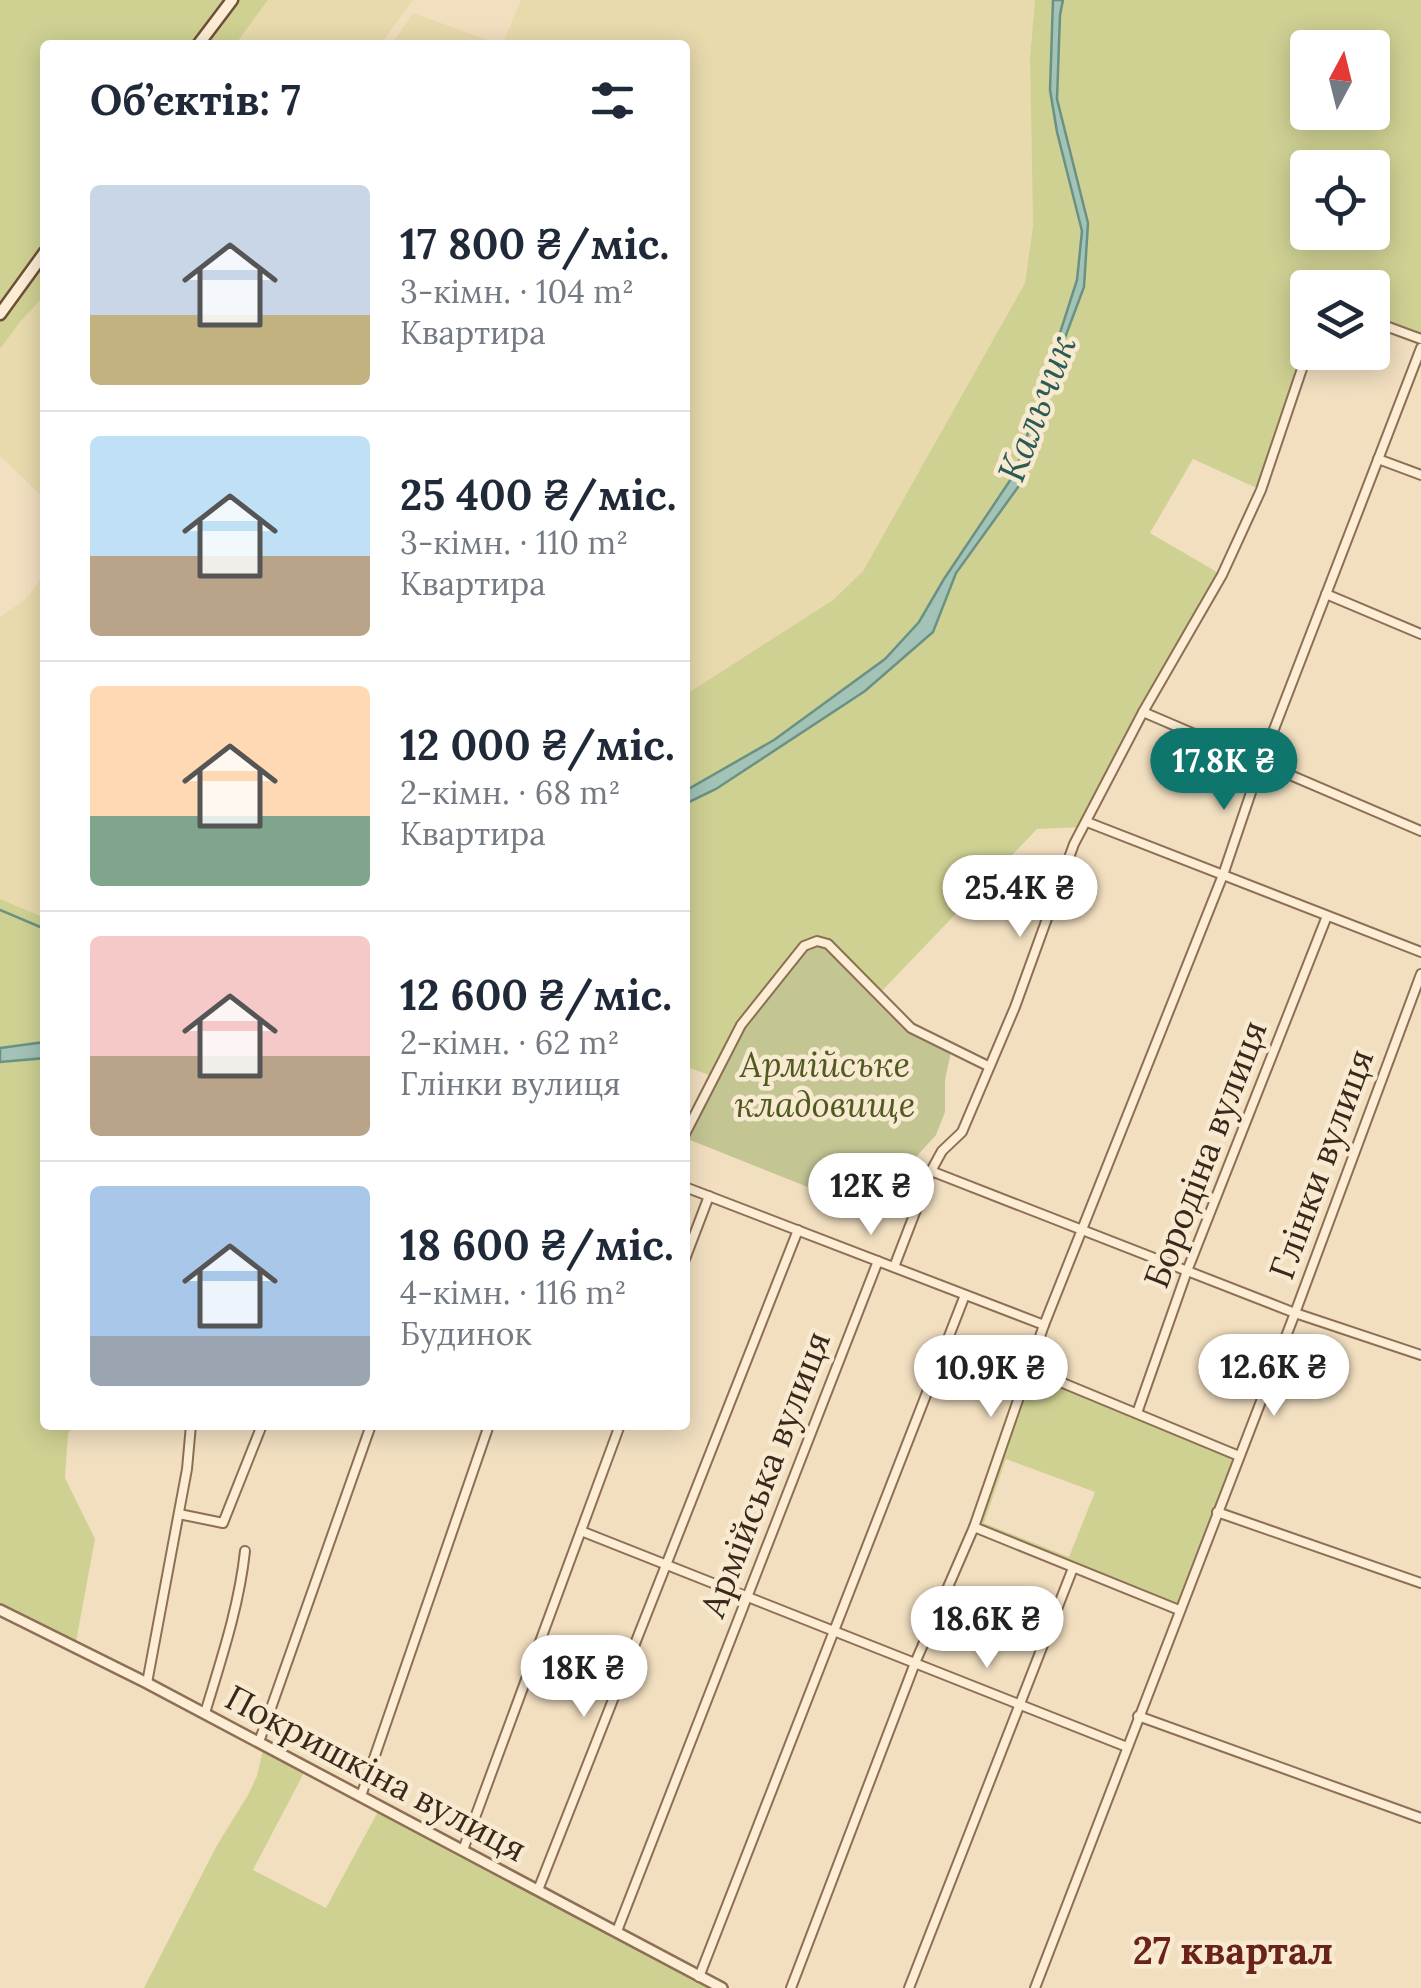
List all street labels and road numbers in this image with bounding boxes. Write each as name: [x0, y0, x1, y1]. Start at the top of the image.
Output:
street label: Бородіна вулиця: [1133, 1014, 1277, 1294]
street label: Глінки вулиця: [1259, 1043, 1383, 1285]
street label: Армійська вулиця: [689, 1325, 840, 1624]
street label: Покришкіна вулиця: [218, 1675, 534, 1871]

